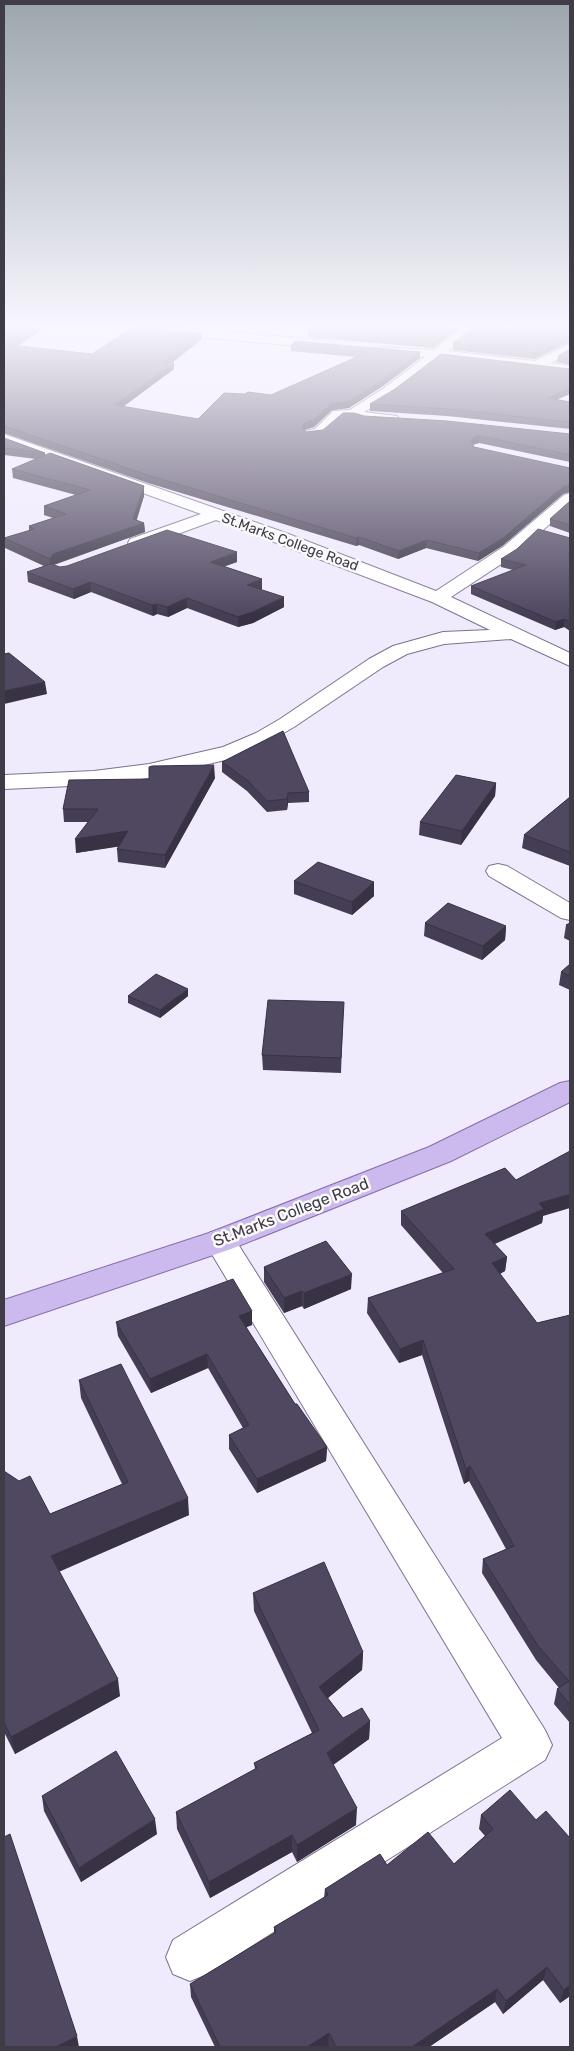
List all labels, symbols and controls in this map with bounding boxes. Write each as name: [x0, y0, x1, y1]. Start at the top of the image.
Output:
street label: St.Marks College Road: [219, 509, 361, 575]
street label: St.Marks College Road: [211, 1174, 371, 1250]

